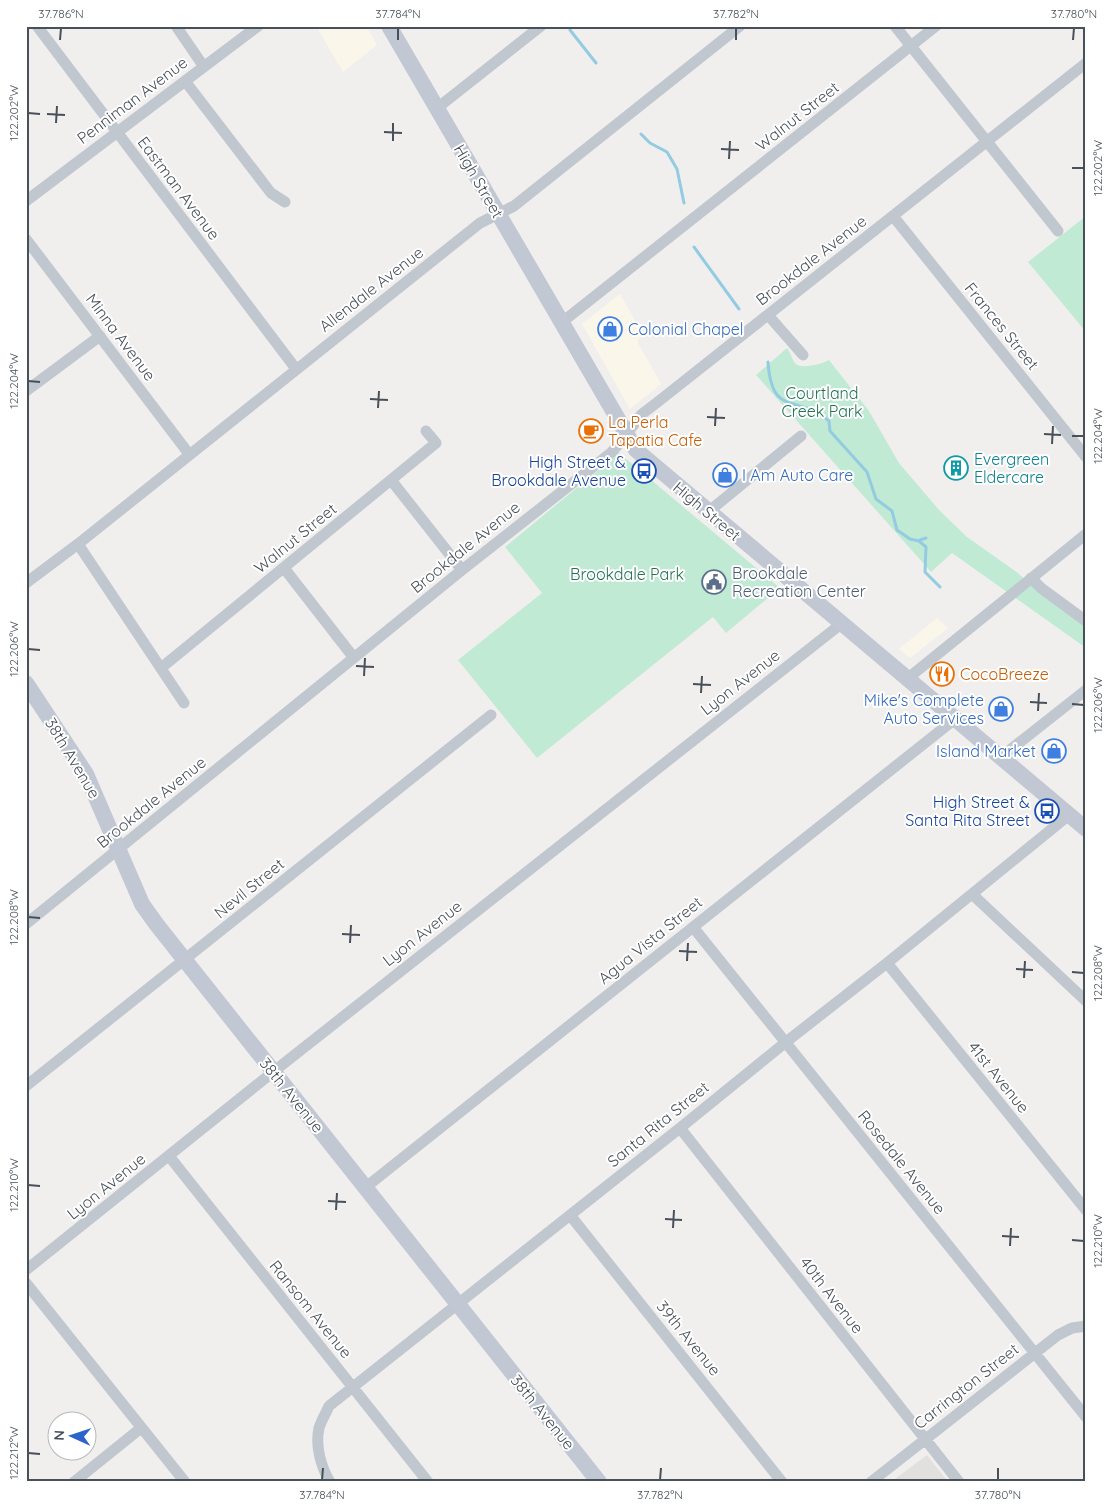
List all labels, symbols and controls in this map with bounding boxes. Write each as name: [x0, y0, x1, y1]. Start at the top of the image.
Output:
text: 37.786°N: [38, 6, 84, 21]
text: 37.784°N: [375, 6, 421, 21]
text: 37.782°N: [713, 6, 759, 21]
text: 37.780°N: [1051, 6, 1097, 21]
street label: Penniman Avenue: [73, 52, 191, 148]
street label: Walnut Street: [751, 77, 843, 155]
text: 122.202°W: [6, 85, 21, 141]
street label: Eastman Avenue: [134, 132, 224, 244]
street label: High Street: [450, 140, 508, 222]
text: 122.202°W: [1090, 140, 1105, 196]
street label: Brookdale Avenue: [752, 211, 870, 309]
street label: Allendale Avenue: [315, 242, 427, 336]
street label: Frances Street: [961, 278, 1043, 374]
street label: Minna Avenue: [82, 289, 160, 385]
shop icon: Colonial Chapel: [597, 316, 623, 342]
place label: Colonial Chapel: [628, 319, 743, 339]
text: 122.204°W: [6, 353, 21, 409]
park label: Courtland Creek Park: [781, 383, 863, 421]
text: 122.204°W: [1090, 408, 1105, 464]
place label: La Perla Tapatia Cafe: [608, 412, 702, 450]
cafe icon: La Perla Tapatia Cafe: [578, 418, 604, 444]
place label: Evergreen Eldercare: [974, 449, 1049, 487]
place label: High Street & Brookdale Avenue: [491, 452, 626, 490]
building icon: Evergreen Eldercare: [943, 455, 969, 481]
bus stop icon: High Street & Brookdale Avenue: [631, 458, 657, 484]
shop icon: I Am Auto Care: [712, 462, 738, 488]
place label: I Am Auto Care: [742, 465, 853, 485]
street label: High Street: [669, 477, 745, 545]
street label: Brookdale Avenue: [406, 497, 524, 597]
street label: Walnut Street: [250, 499, 340, 577]
place label: Brookdale Recreation Center: [732, 563, 866, 601]
park label: Brookdale Park: [570, 564, 684, 584]
public building icon: Brookdale Recreation Center: [701, 569, 727, 595]
text: 122.206°W: [6, 621, 21, 677]
street label: Lyon Avenue: [696, 645, 784, 719]
restaurant icon: CocoBreeze: [929, 661, 955, 687]
place label: CocoBreeze: [960, 664, 1049, 684]
text: 122.206°W: [1090, 677, 1105, 733]
place label: Mike's Complete Auto Services: [864, 690, 984, 728]
shop icon: Mike's Complete Auto Services: [988, 696, 1014, 722]
street label: 38th Avenue: [41, 714, 105, 802]
shop icon: Island Market: [1041, 738, 1067, 764]
place label: Island Market: [936, 741, 1036, 761]
street label: Brookdale Avenue: [92, 752, 210, 852]
place label: High Street & Santa Rita Street: [905, 792, 1030, 830]
bus stop icon: High Street & Santa Rita Street: [1034, 798, 1060, 824]
street label: Nevil Street: [210, 854, 288, 922]
text: 122.208°W: [6, 889, 21, 945]
street label: Agua Vista Street: [594, 892, 706, 988]
street label: Lyon Avenue: [378, 896, 466, 970]
text: 122.208°W: [1090, 945, 1105, 1001]
street label: 41st Avenue: [964, 1037, 1034, 1117]
street label: 38th Avenue: [256, 1053, 328, 1137]
street label: Santa Rita Street: [603, 1077, 713, 1171]
street label: Rosedale Avenue: [854, 1106, 950, 1218]
street label: Lyon Avenue: [63, 1148, 149, 1224]
text: 122.210°W: [6, 1158, 21, 1212]
text: 122.210°W: [1090, 1214, 1105, 1268]
street label: 40th Avenue: [796, 1253, 868, 1337]
street label: Ransom Avenue: [265, 1256, 357, 1362]
street label: 39th Avenue: [653, 1296, 725, 1380]
street label: Carrington Street: [910, 1339, 1022, 1433]
street label: 38th Avenue: [507, 1370, 579, 1454]
north arrow: [48, 1410, 98, 1460]
text: 122.212°W: [6, 1426, 21, 1480]
text: N: [50, 1430, 68, 1441]
text: 37.784°N: [299, 1487, 345, 1502]
text: 37.782°N: [637, 1487, 683, 1502]
text: 37.780°N: [975, 1487, 1021, 1502]

